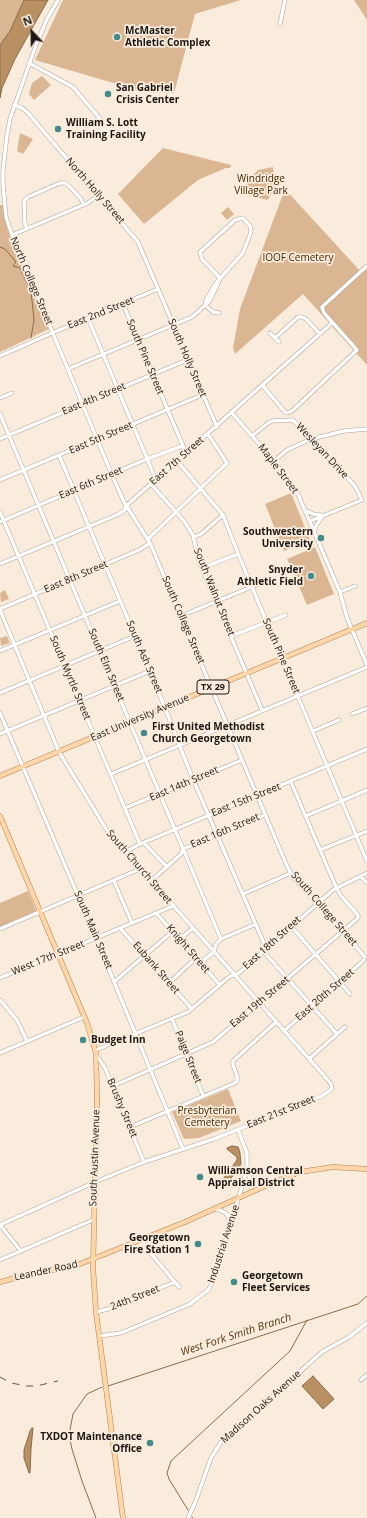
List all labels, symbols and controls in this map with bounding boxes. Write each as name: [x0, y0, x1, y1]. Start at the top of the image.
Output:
north arrow: [12, 12, 52, 52]
text: N: [20, 12, 34, 29]
place label: McMaster Athletic Complex: [125, 25, 210, 48]
marker: McMaster Athletic Complex: [112, 32, 122, 42]
place label: San Gabriel Crisis Center: [116, 82, 179, 106]
marker: San Gabriel Crisis Center: [103, 89, 113, 99]
place label: William S. Lott Training Facility: [66, 117, 146, 140]
marker: William S. Lott Training Facility: [53, 124, 63, 134]
street label: North Holly Street: [63, 155, 127, 227]
park label: Windridge Village Park: [234, 173, 288, 196]
street label: North College Street: [7, 235, 55, 327]
park label: IOOF Cemetery: [262, 252, 334, 264]
street label: East 2nd Street: [66, 294, 136, 332]
street label: South Pine Street: [124, 317, 166, 397]
street label: South Holly Street: [165, 317, 209, 399]
street label: East 4th Street: [60, 380, 128, 418]
street label: East 5th Street: [67, 419, 135, 457]
street label: Wesleyan Drive: [293, 421, 351, 481]
street label: East 7th Street: [147, 434, 207, 488]
street label: Maple Street: [255, 442, 301, 496]
street label: East 6th Street: [57, 464, 125, 502]
place label: Southwestern University: [243, 526, 313, 550]
marker: Southwestern University: [316, 533, 326, 543]
street label: South Walnut Street: [191, 546, 237, 638]
street label: East 8th Street: [42, 558, 110, 596]
place label: Snyder Athletic Field: [237, 564, 303, 588]
marker: Snyder Athletic Field: [306, 571, 316, 581]
street label: South College Street: [159, 574, 207, 666]
street label: South Pine Street: [260, 616, 302, 696]
street label: South Ash Street: [123, 619, 165, 695]
street label: South Elm Street: [85, 627, 127, 703]
street label: South Myrtle Street: [47, 634, 93, 722]
road number: TX 29: [197, 680, 229, 694]
street label: East University Avenue: [89, 692, 191, 744]
place label: First United Methodist Church Georgetown: [152, 721, 264, 744]
marker: First United Methodist Church Georgetown: [139, 728, 149, 738]
street label: East 14th Street: [148, 764, 220, 804]
street label: East 15th Street: [210, 781, 282, 819]
street label: East 16th Street: [189, 811, 261, 851]
street label: South Church Street: [104, 828, 174, 906]
street label: South College Street: [288, 869, 360, 949]
street label: South Main Street: [71, 889, 115, 971]
street label: East 18th Street: [241, 914, 303, 972]
street label: Knight Street: [164, 922, 212, 976]
street label: West 17th Street: [10, 938, 86, 978]
street label: Eubank Street: [130, 939, 182, 997]
street label: East 20th Street: [293, 966, 357, 1024]
street label: East 19th Street: [228, 974, 292, 1030]
street label: Paige Street: [172, 1029, 204, 1085]
place label: Budget Inn: [91, 1034, 146, 1046]
marker: Budget Inn: [78, 1035, 88, 1045]
street label: Brushy Street: [104, 1077, 140, 1139]
street label: East 21st Street: [245, 1093, 317, 1131]
park label: Presbyterian Cemetery: [177, 1105, 237, 1128]
street label: South Austin Avenue: [87, 1109, 103, 1207]
place label: Williamson Central Appraisal District: [208, 1165, 303, 1188]
marker: Williamson Central Appraisal District: [195, 1172, 205, 1182]
street label: Industrial Avenue: [206, 1203, 242, 1285]
place label: Georgetown Fire Station 1: [124, 1232, 190, 1256]
marker: Georgetown Fire Station 1: [193, 1239, 203, 1249]
street label: Leander Road: [13, 1258, 79, 1284]
place label: Georgetown Fleet Services: [242, 1270, 310, 1294]
marker: Georgetown Fleet Services: [229, 1277, 239, 1287]
street label: 24th Street: [109, 1283, 161, 1313]
water label: West Fork Smith Branch: [179, 1311, 293, 1359]
street label: Madison Oaks Avenue: [219, 1368, 303, 1446]
place label: TXDOT Maintenance Office: [40, 1431, 142, 1454]
marker: TXDOT Maintenance Office: [145, 1438, 155, 1448]

